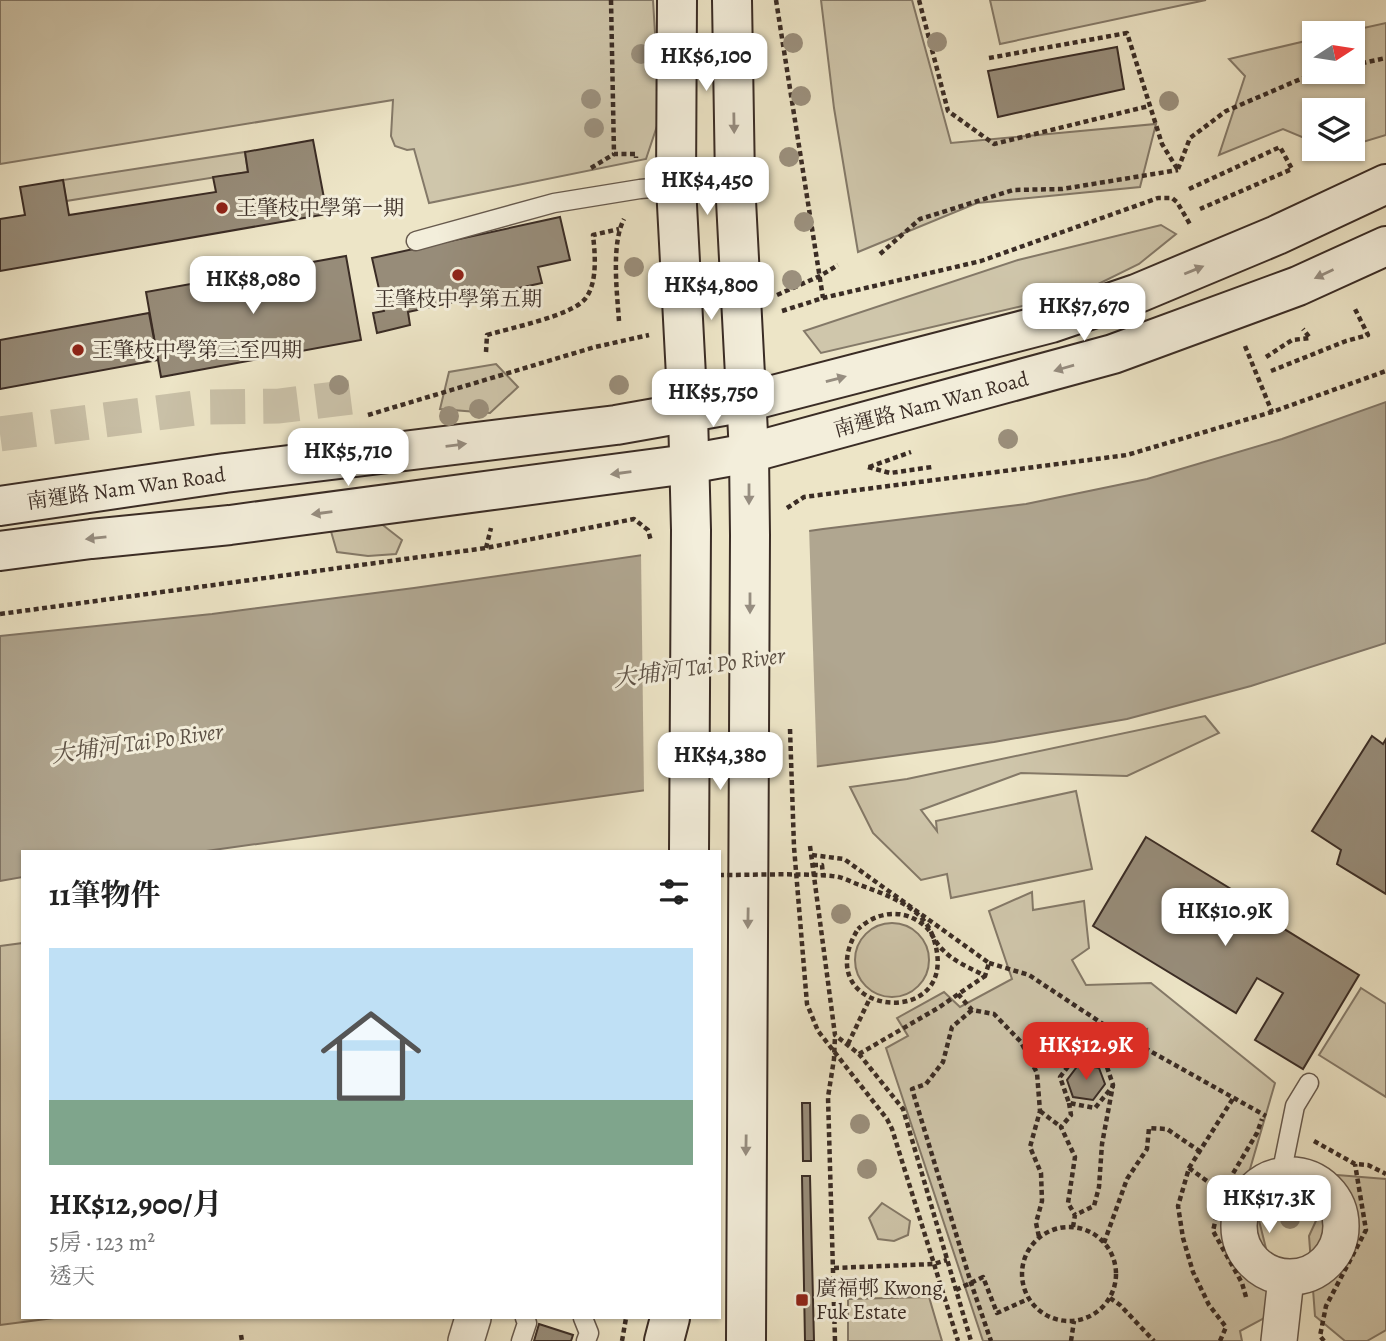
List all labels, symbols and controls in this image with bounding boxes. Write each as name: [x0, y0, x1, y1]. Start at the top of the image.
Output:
north arrow: [1302, 21, 1365, 84]
map controls: [1302, 21, 1365, 161]
pin: HK$6,100: [634, 34, 778, 93]
text: HK$6,100: [660, 40, 752, 71]
button: layers: [1302, 98, 1365, 161]
one-way arrow: [729, 112, 740, 134]
pin: HK$4,450: [635, 158, 779, 217]
text: HK$4,450: [661, 164, 753, 195]
place label: 王肇枝中學第一期: [236, 194, 404, 222]
marker: 王肇枝中學第一期: [214, 200, 230, 216]
pin: HK$8,080: [181, 256, 325, 316]
pin: HK$4,800: [639, 262, 783, 322]
text: HK$8,080: [206, 263, 300, 294]
one-way arrow: [1184, 264, 1204, 276]
marker: 王肇枝中學第五期: [450, 267, 466, 283]
one-way arrow: [1314, 268, 1334, 280]
text: HK$4,800: [664, 269, 758, 300]
pin: HK$7,670: [1012, 284, 1156, 343]
place label: 王肇枝中學第五期: [374, 285, 542, 313]
text: HK$7,670: [1038, 290, 1130, 321]
place label: 王肇枝中學第三至四期: [92, 336, 302, 364]
marker: 王肇枝中學第三至四期: [70, 342, 86, 358]
one-way arrow: [1053, 363, 1075, 374]
street label: 南運路 Nam Wan Road: [831, 364, 1032, 443]
pin: HK$5,750: [641, 370, 785, 429]
one-way arrow: [825, 373, 847, 384]
text: HK$5,750: [668, 376, 758, 407]
pin: HK$5,710: [276, 428, 420, 488]
text: HK$5,710: [304, 435, 392, 466]
one-way arrow: [445, 439, 467, 450]
street label: 南運路 Nam Wan Road: [25, 460, 228, 516]
one-way arrow: [610, 468, 632, 479]
one-way arrow: [743, 483, 755, 505]
one-way arrow: [311, 507, 333, 518]
one-way arrow: [85, 533, 107, 544]
one-way arrow: [744, 593, 756, 615]
water label: 大埔河 Tai Po River: [611, 639, 788, 694]
water label: 大埔河 Tai Po River: [49, 715, 226, 770]
pin: HK$4,380: [648, 732, 792, 792]
text: HK$4,380: [674, 739, 766, 770]
icon: filters: [655, 873, 693, 911]
text: 11筆物件: [49, 875, 160, 915]
pin: HK$10.9K: [1153, 888, 1297, 948]
text: HK$10.9K: [1178, 895, 1272, 926]
one-way arrow: [743, 907, 754, 929]
icon: home: [308, 993, 434, 1119]
pin: HK$12.9K: [1014, 1023, 1158, 1082]
text: HK$12.9K: [1039, 1029, 1133, 1060]
one-way arrow: [741, 1134, 752, 1156]
pin: HK$17.3K: [1197, 1176, 1341, 1235]
text: HK$17.3K: [1223, 1182, 1315, 1213]
text: HK$12,900/月: [49, 1184, 222, 1224]
text: 5房 · 123 m²: [49, 1227, 155, 1258]
text: 透天: [49, 1261, 95, 1292]
place label: 廣福邨 Kwong Fuk Estate: [816, 1274, 943, 1326]
marker: 廣福邨 Kwong Fuk Estate: [794, 1292, 810, 1308]

